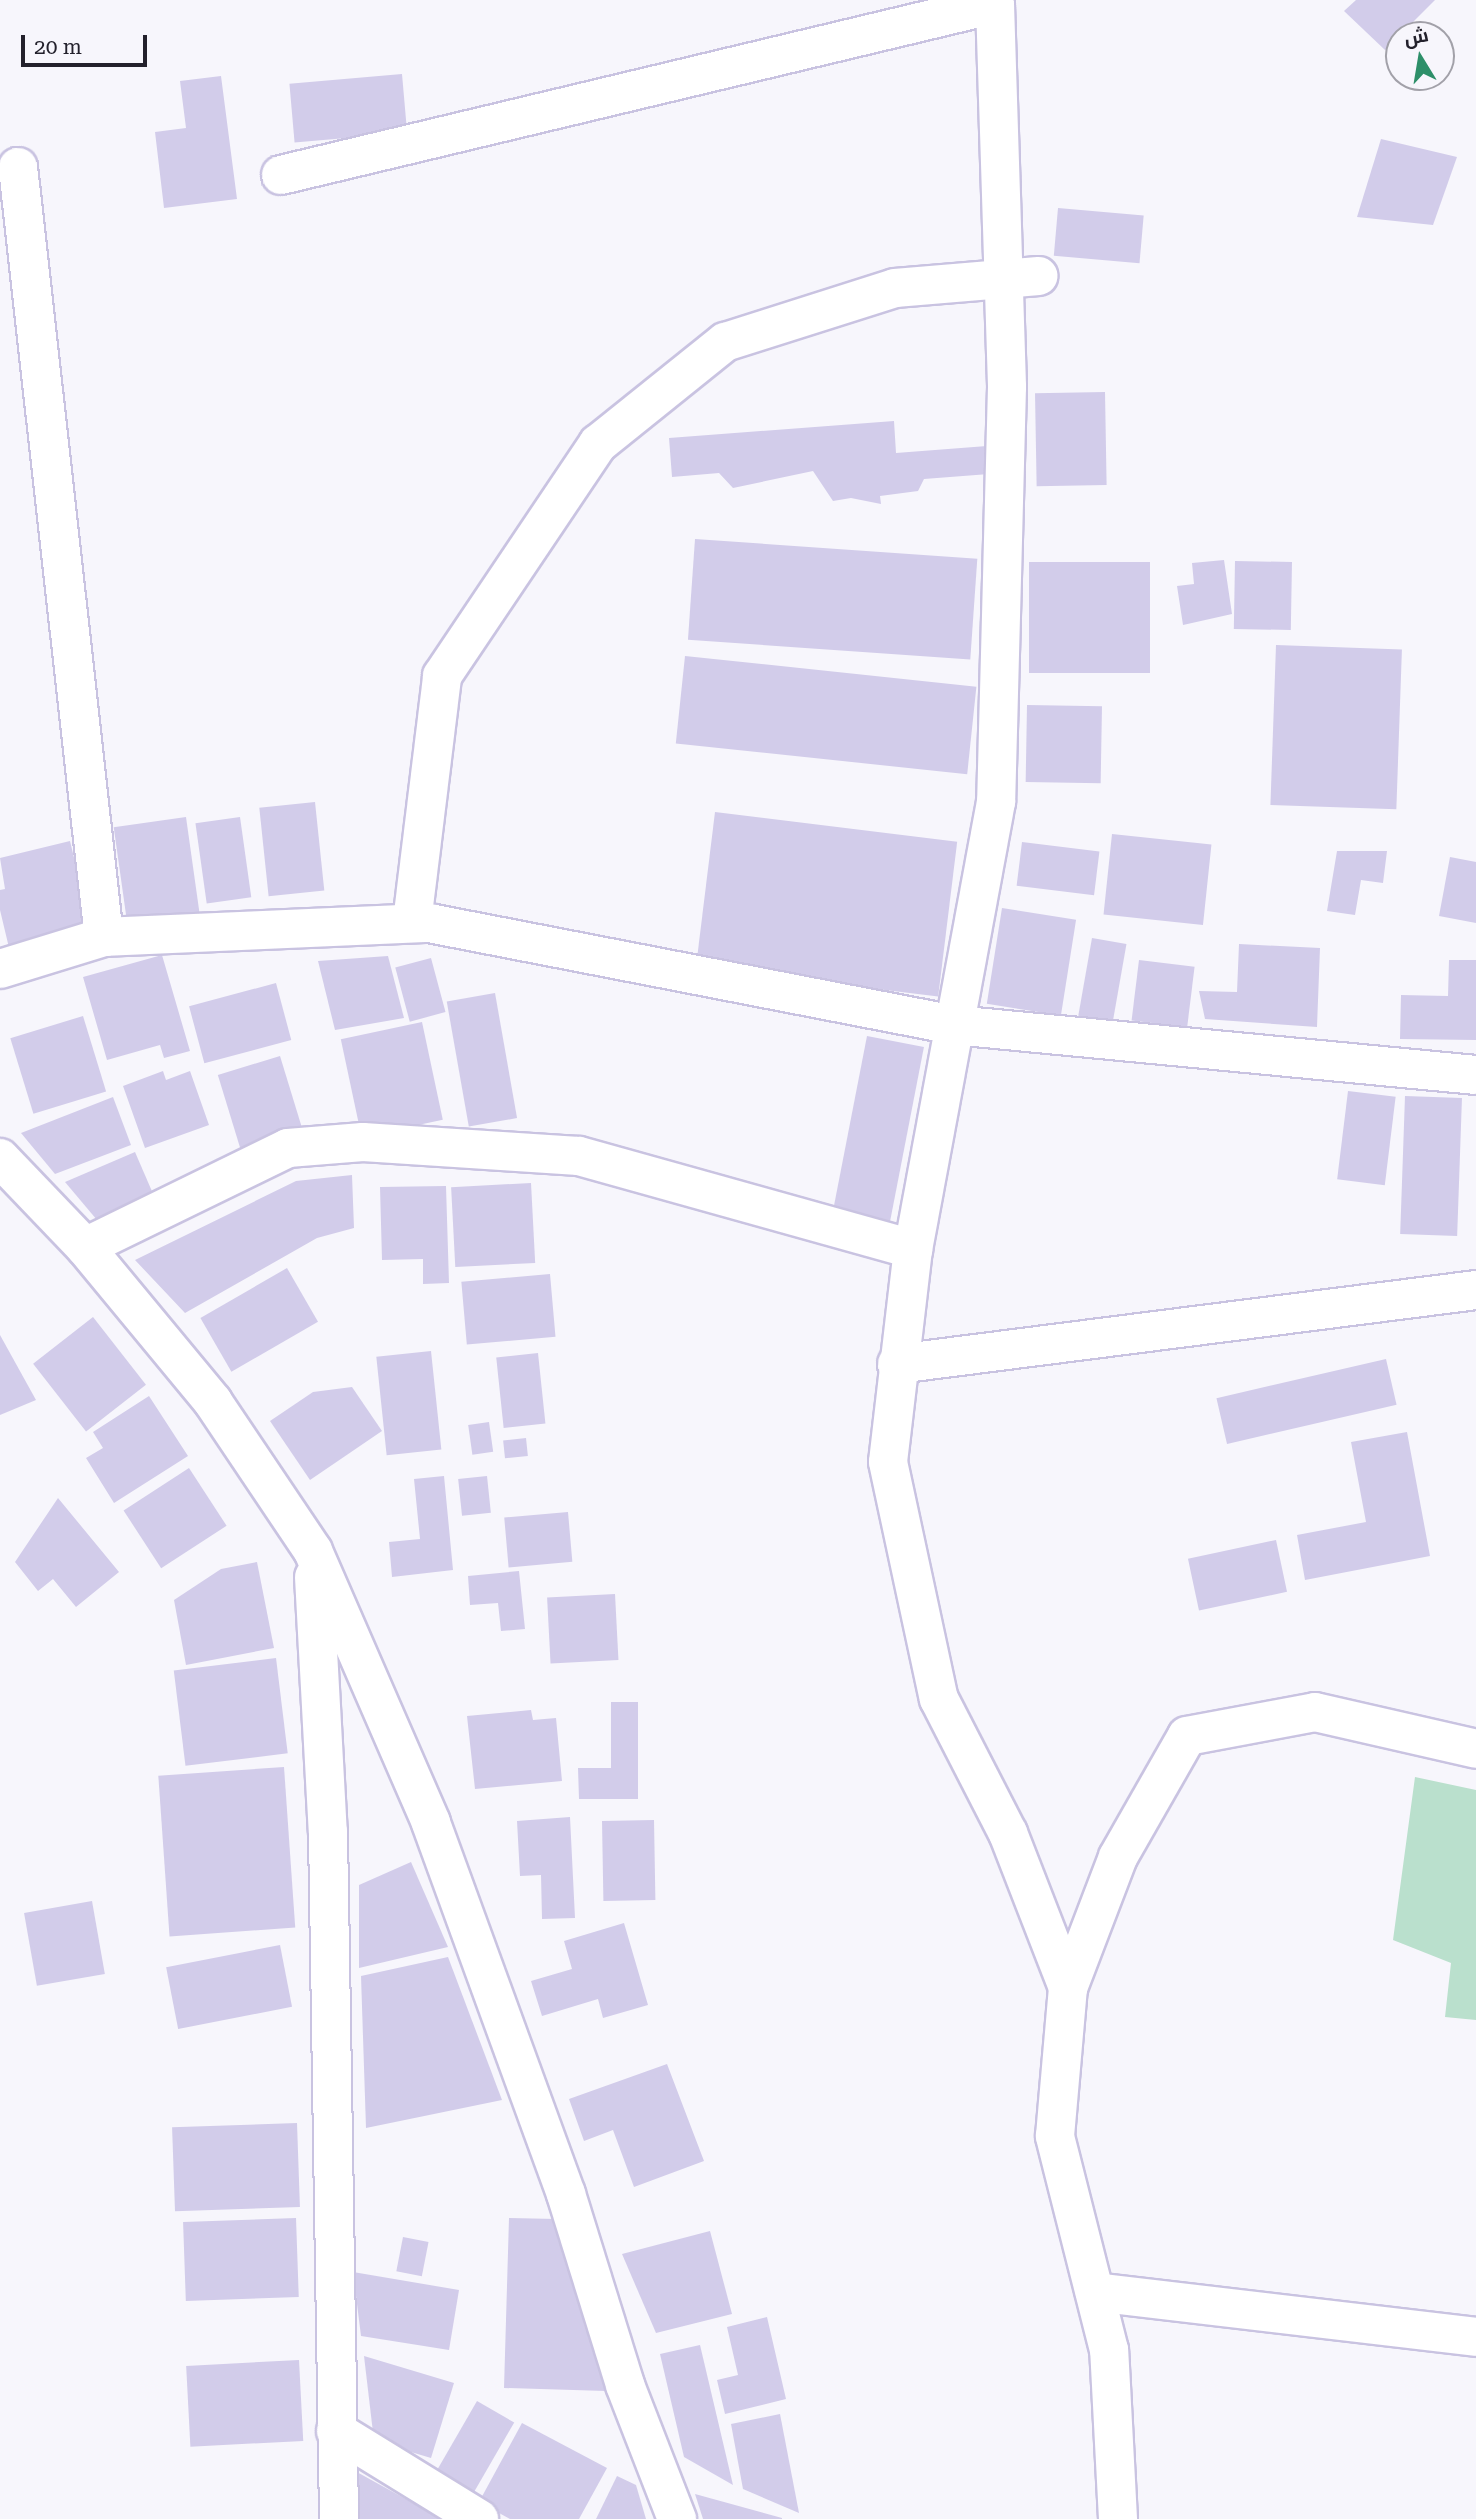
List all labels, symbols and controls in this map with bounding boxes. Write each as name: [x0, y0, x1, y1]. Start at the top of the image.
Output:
scale bar: [24, 21, 150, 65]
north arrow: [1385, 21, 1455, 91]
text: ش: [1402, 23, 1430, 50]
text: 20 m: [34, 35, 82, 59]

